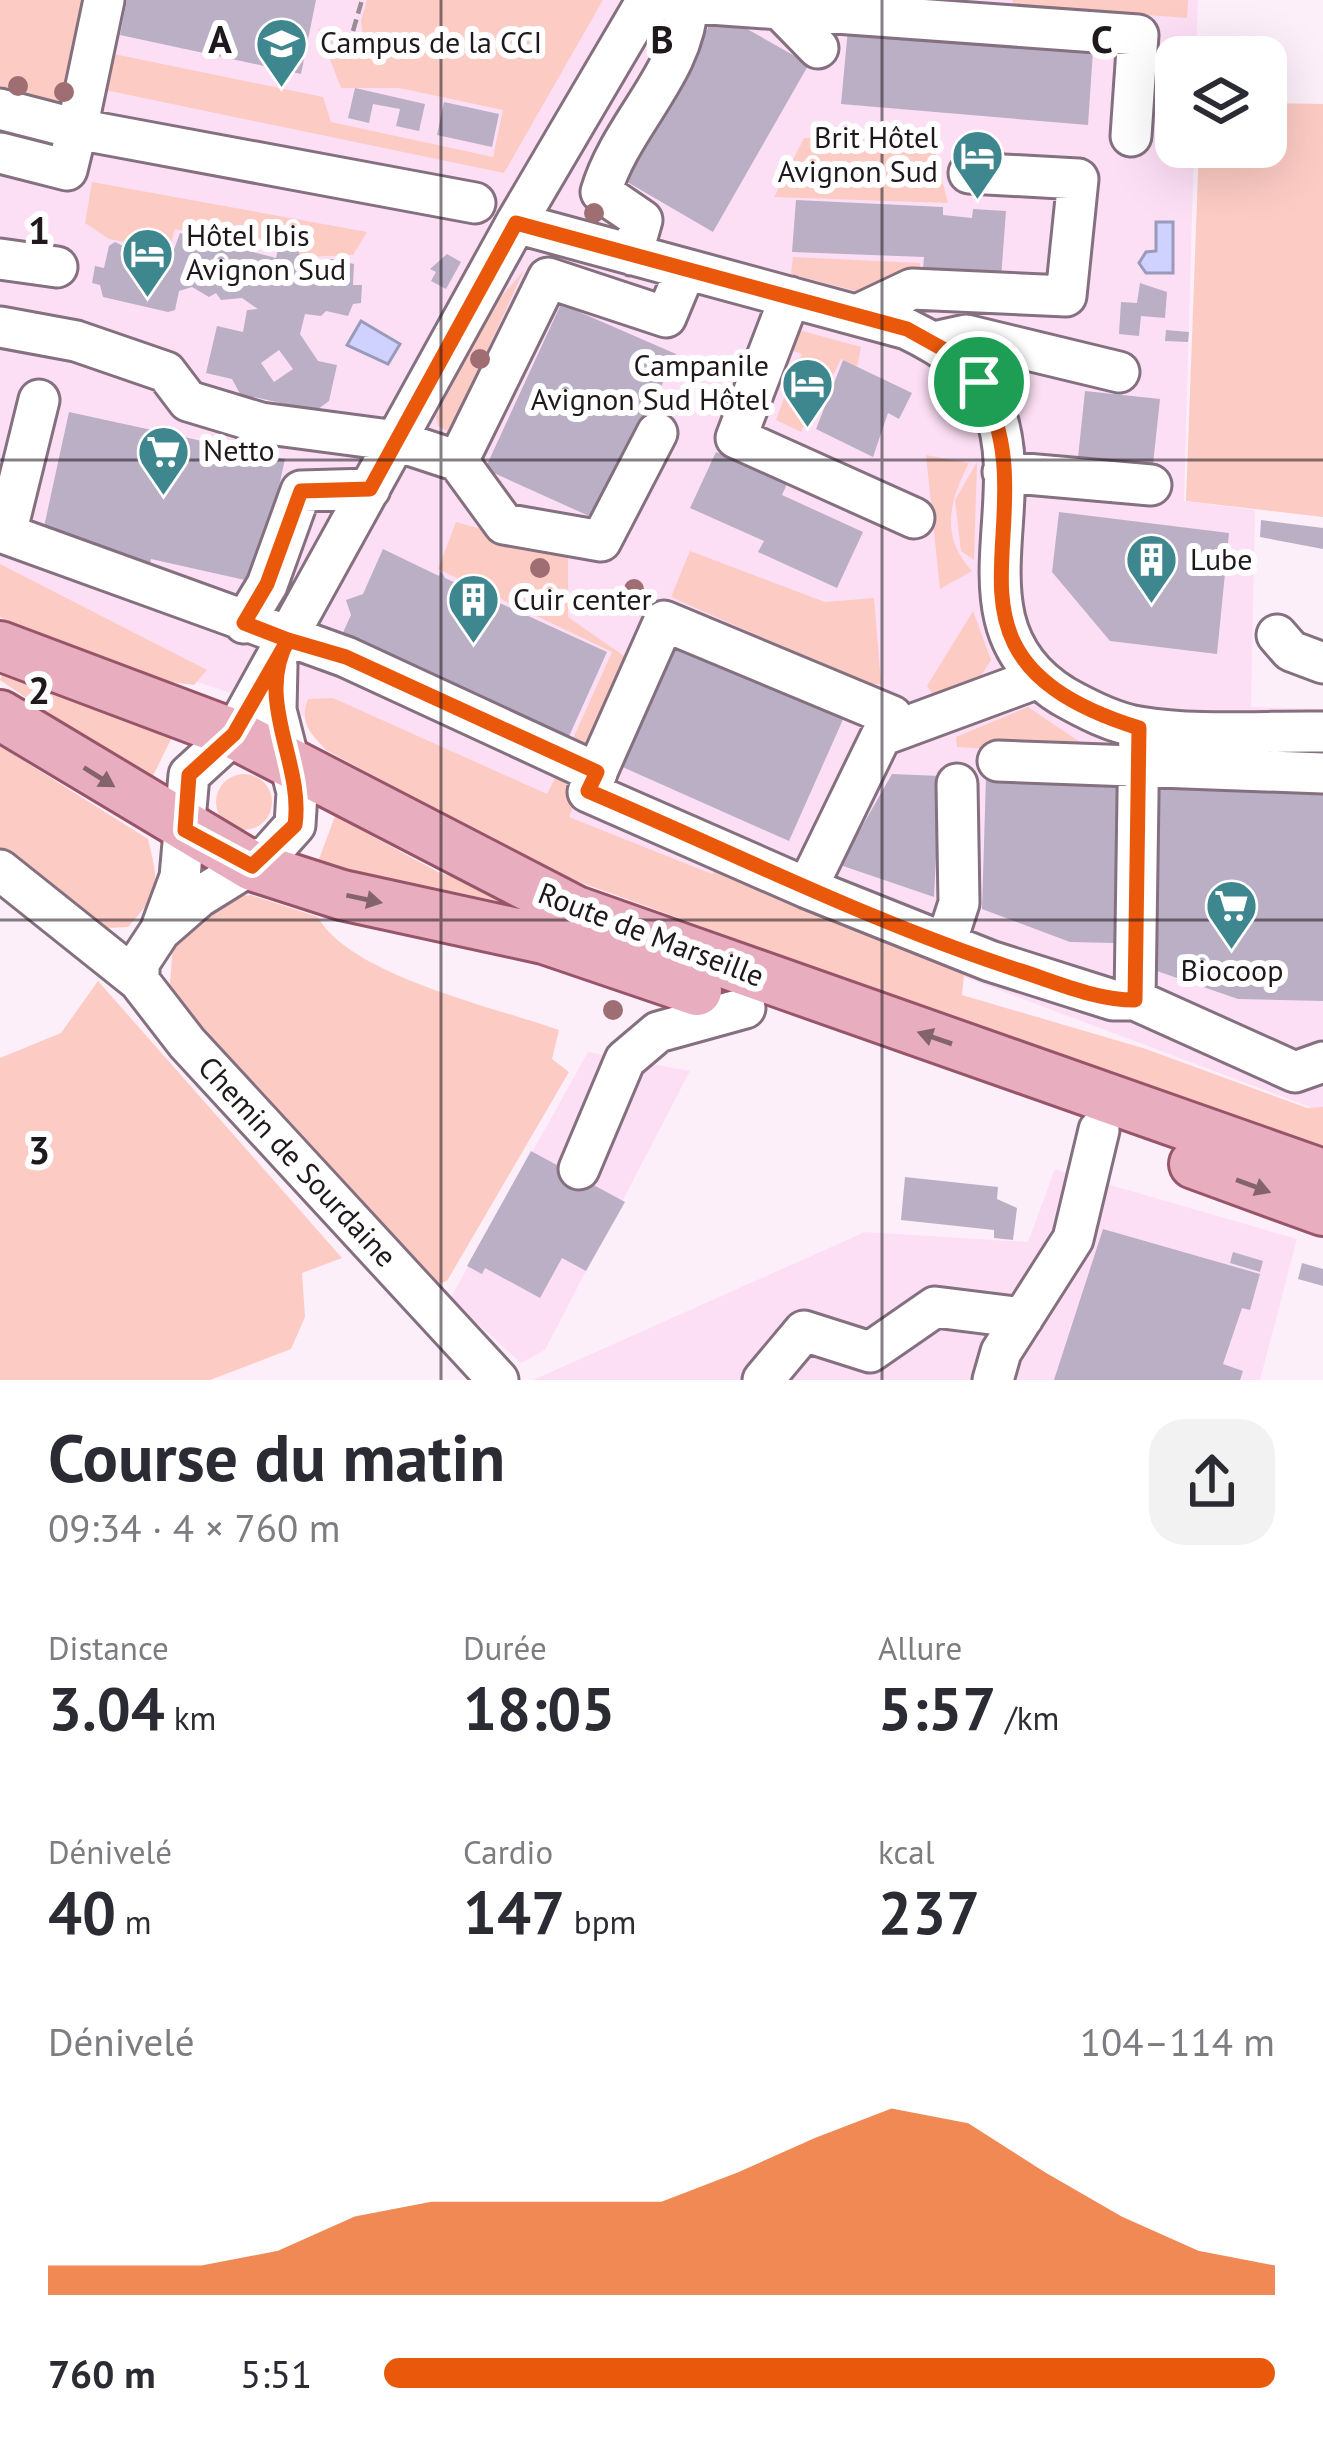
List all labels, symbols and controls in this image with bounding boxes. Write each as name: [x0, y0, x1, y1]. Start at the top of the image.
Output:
text: A: [208, 13, 232, 64]
text: B: [650, 13, 674, 64]
text: C: [1091, 13, 1113, 64]
school or university icon: Campus de la CCI: [253, 15, 309, 89]
place label: Campus de la CCI: [320, 22, 542, 61]
map controls: [1155, 36, 1287, 168]
button: layers: [1155, 36, 1287, 168]
place label: Brit Hôtel Avignon Sud: [778, 117, 938, 190]
hotel icon: Brit Hôtel Avignon Sud: [949, 127, 1005, 201]
text: 1: [28, 204, 50, 255]
place label: Hôtel Ibis Avignon Sud: [186, 215, 346, 288]
hotel icon: Hôtel Ibis Avignon Sud: [119, 225, 175, 299]
pin: [928, 331, 1030, 433]
place label: Campanile Avignon Sud Hôtel: [531, 345, 769, 418]
icon: arrive: [946, 349, 1012, 415]
hotel icon: Campanile Avignon Sud Hôtel: [780, 355, 836, 429]
supermarket icon: Netto: [136, 423, 192, 497]
place label: Netto: [203, 430, 275, 469]
building icon: Lube: [1123, 532, 1179, 606]
place label: Lube: [1190, 539, 1253, 578]
building icon: Cuir center: [446, 572, 502, 646]
place label: Cuir center: [513, 579, 652, 618]
text: 2: [28, 664, 50, 715]
one-way arrow: [83, 765, 116, 787]
street label: Route de Marseille: [533, 873, 770, 995]
supermarket icon: Biocoop: [1204, 878, 1260, 952]
one-way arrow: [345, 891, 383, 910]
place label: Biocoop: [1181, 950, 1283, 989]
one-way arrow: [917, 1028, 953, 1046]
street label: Chemin de Sourdaine: [190, 1047, 406, 1275]
text: 3: [28, 1124, 50, 1175]
one-way arrow: [1236, 1178, 1272, 1196]
text: Course du matin: [48, 1414, 505, 1499]
button: share: [1149, 1419, 1275, 1545]
text: 09:34 · 4 × 760 m: [48, 1502, 340, 1553]
text: Distance: [48, 1626, 169, 1669]
text: Durée: [463, 1626, 547, 1669]
text: Allure: [878, 1626, 962, 1669]
text: 3.04: [48, 1669, 165, 1747]
text: 18:05: [463, 1669, 615, 1747]
text: 5:57: [878, 1669, 996, 1747]
text: km: [165, 1696, 216, 1739]
text: /km: [996, 1696, 1059, 1739]
text: Dénivelé: [48, 1830, 172, 1873]
text: Cardio: [463, 1830, 553, 1873]
text: kcal: [878, 1830, 934, 1873]
text: 40: [48, 1873, 116, 1951]
text: 147: [463, 1873, 565, 1951]
text: 237: [878, 1873, 980, 1951]
text: m: [116, 1900, 152, 1943]
text: bpm: [565, 1900, 636, 1943]
text: Dénivelé: [48, 2016, 194, 2067]
text: 104–114 m: [1080, 2016, 1275, 2067]
text: 760 m: [48, 2348, 156, 2399]
text: 5:51: [240, 2348, 312, 2399]

